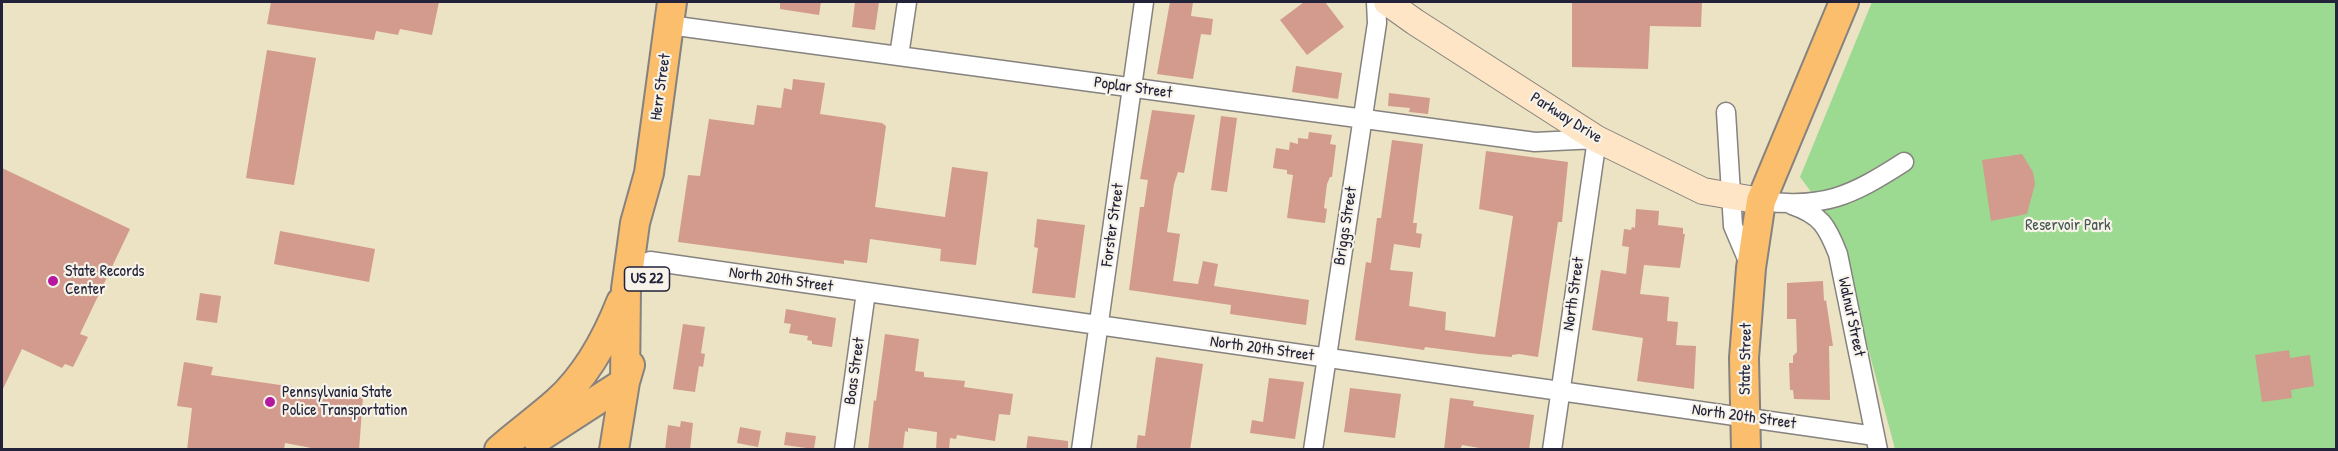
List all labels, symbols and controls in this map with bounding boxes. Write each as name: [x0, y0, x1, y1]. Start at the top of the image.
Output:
street label: Herr Street: [647, 52, 675, 122]
street label: Poplar Street: [1093, 73, 1173, 103]
street label: Parkway Drive: [1527, 88, 1605, 148]
street label: Forster Street: [1098, 182, 1128, 268]
street label: Briggs Street: [1330, 185, 1362, 267]
park label: Reservoir Park: [2025, 216, 2111, 236]
street label: North Street: [1559, 256, 1589, 332]
place label: State Records Center: [65, 262, 145, 300]
street label: North 20th Street: [728, 263, 834, 297]
road number: US 22: [624, 267, 670, 291]
marker: State Records Center: [46, 274, 60, 288]
street label: Walnut Street: [1833, 276, 1869, 358]
street label: State Street: [1736, 323, 1756, 395]
street label: North 20th Street: [1209, 332, 1315, 366]
street label: Boas Street: [841, 336, 869, 406]
place label: Pennsylvania State Police Transportation: [282, 383, 408, 421]
marker: Pennsylvania State Police Transportation: [263, 395, 277, 409]
street label: North 20th Street: [1691, 400, 1797, 434]

